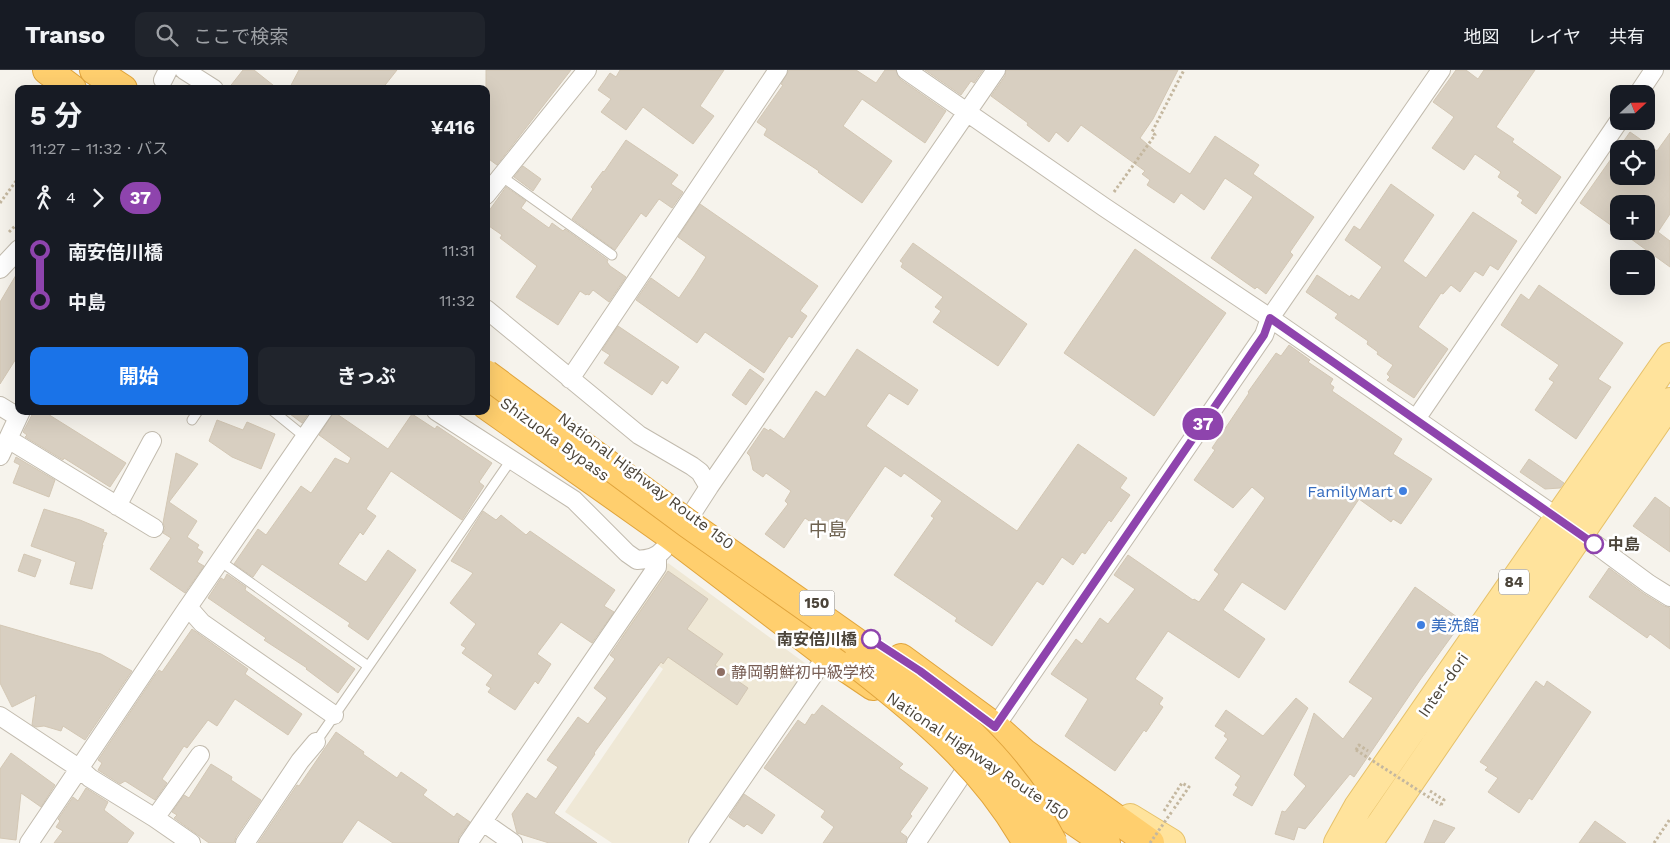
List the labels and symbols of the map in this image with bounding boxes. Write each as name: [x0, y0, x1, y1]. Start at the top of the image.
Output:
north arrow: [1610, 85, 1655, 130]
street label: Shizuoka Bypass: [497, 393, 613, 485]
line badge: 37: [1180, 408, 1226, 440]
street label: National Highway Route 150: [554, 409, 738, 553]
place label: FamilyMart: [1307, 482, 1393, 501]
marker: FamilyMart: [1397, 485, 1409, 497]
district label: 中島: [809, 518, 847, 541]
marker: 中島: [1584, 534, 1604, 554]
place label: 中島: [1608, 535, 1640, 554]
road number: 84: [1499, 570, 1529, 594]
road number: 150: [800, 590, 834, 616]
place label: 美洗館: [1431, 616, 1479, 635]
marker: 美洗館: [1415, 619, 1427, 631]
marker: 南安倍川橋: [861, 629, 881, 649]
place label: 南安倍川橋: [777, 630, 857, 649]
street label: Inter-dori: [1414, 649, 1472, 721]
place label: 静岡朝鮮初中級学校: [731, 663, 875, 682]
marker: 静岡朝鮮初中級学校: [715, 666, 727, 678]
street label: National Highway Route 150: [883, 688, 1073, 824]

